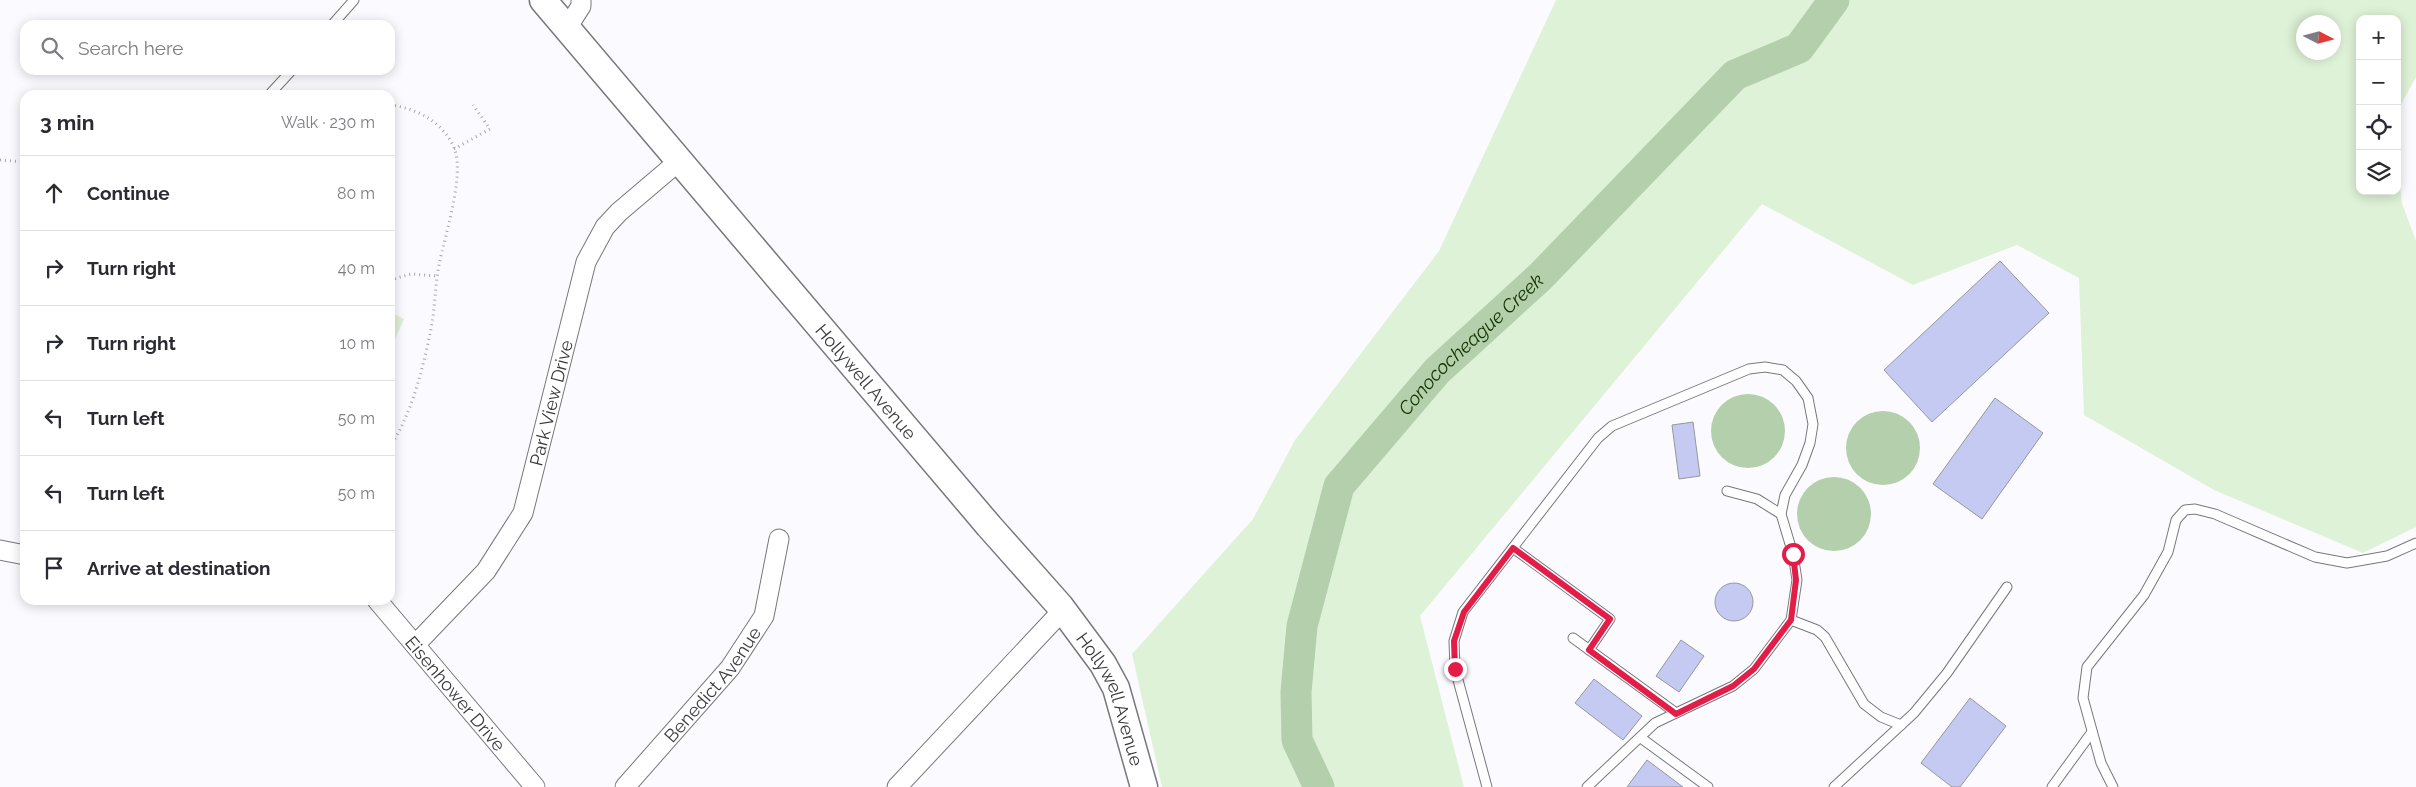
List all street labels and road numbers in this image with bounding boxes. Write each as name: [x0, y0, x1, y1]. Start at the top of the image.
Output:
street label: Hollywell Avenue: [812, 319, 921, 444]
street label: Park View Drive: [525, 337, 577, 468]
street label: Benedict Avenue: [659, 622, 765, 746]
street label: Hollywell Avenue: [1072, 628, 1148, 768]
street label: Eisenhower Drive: [401, 631, 510, 755]

